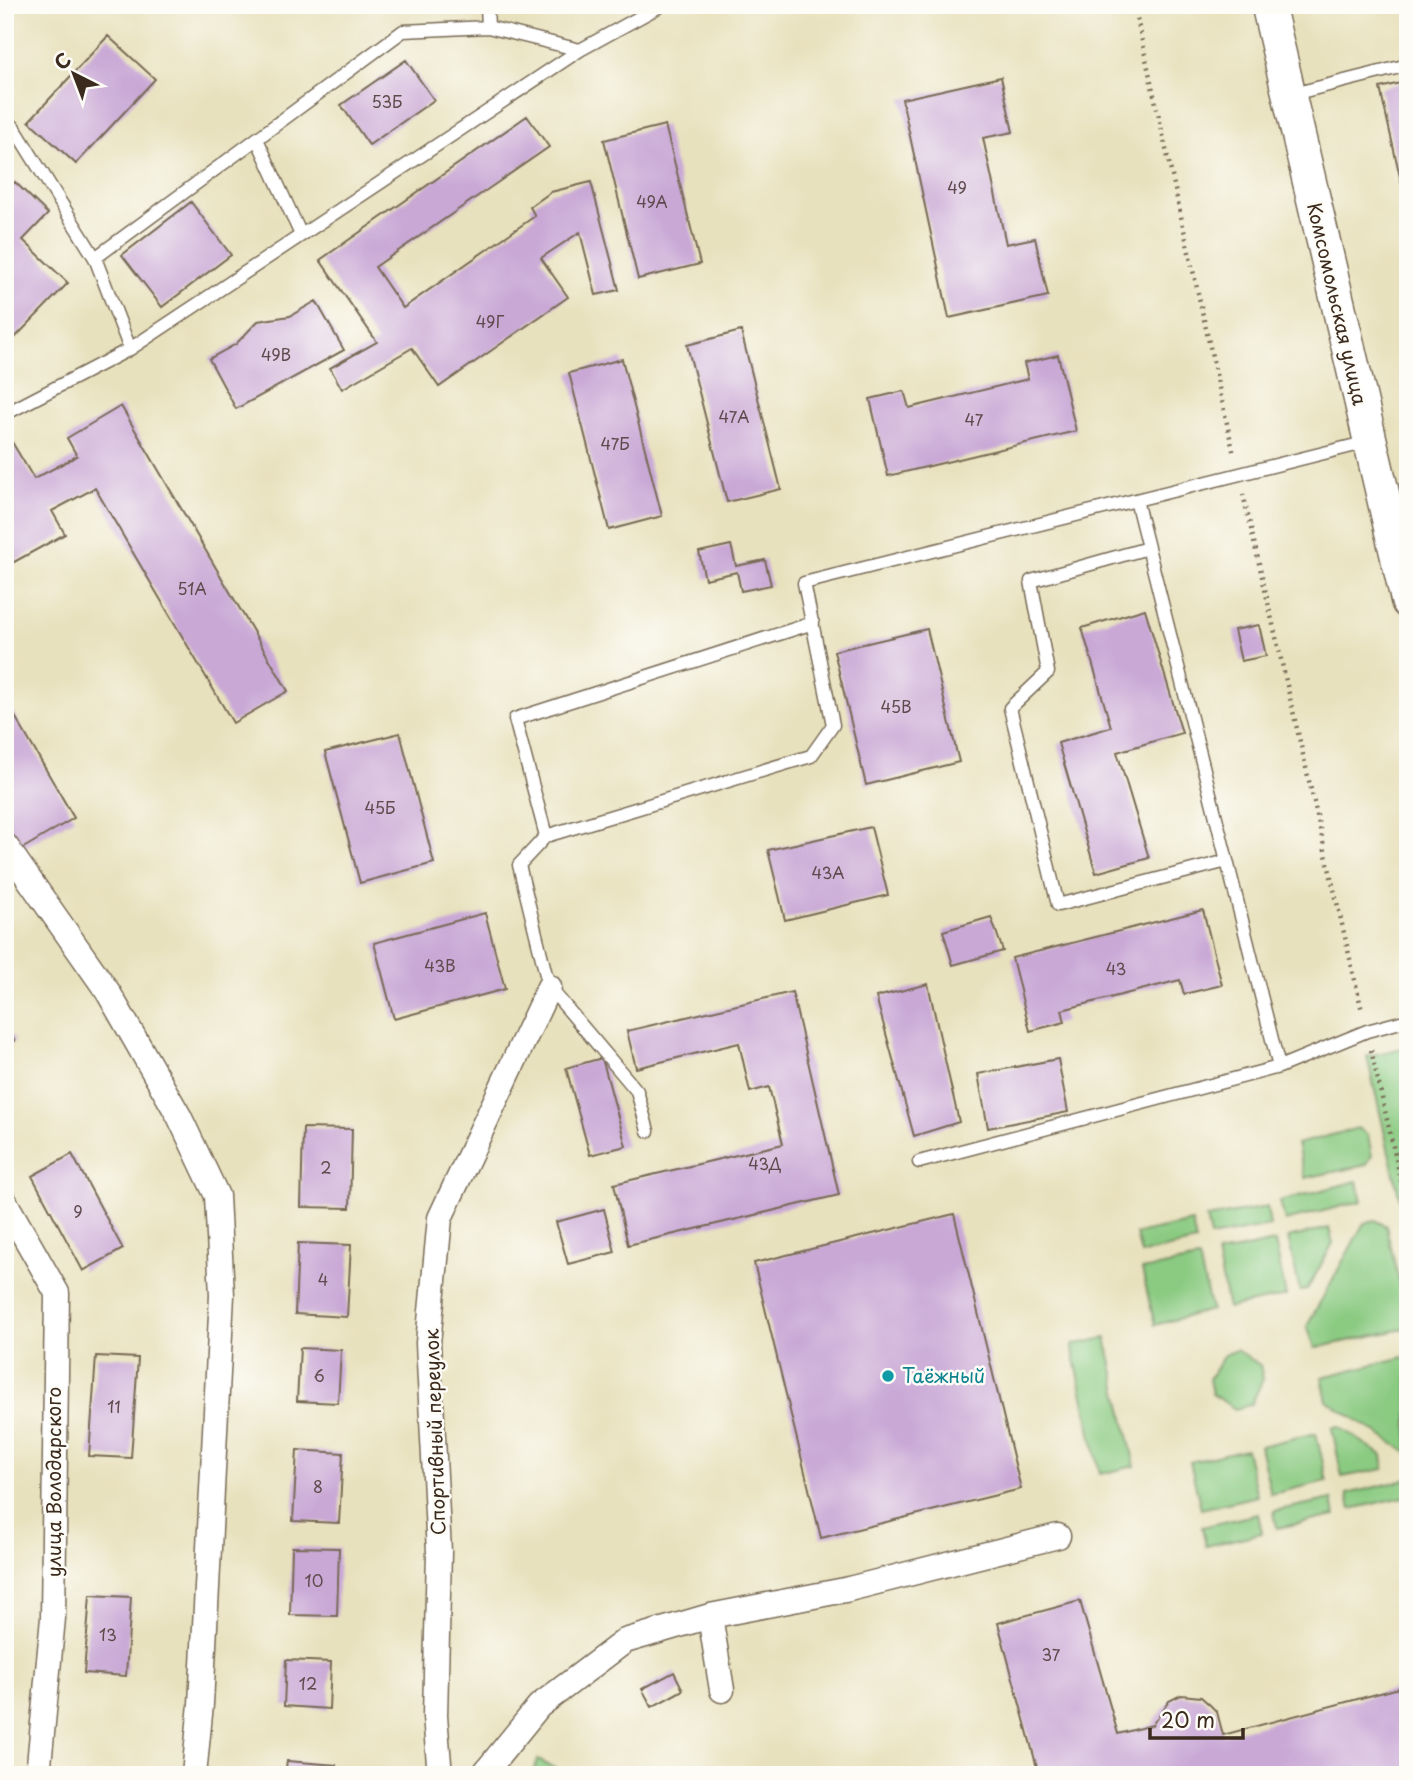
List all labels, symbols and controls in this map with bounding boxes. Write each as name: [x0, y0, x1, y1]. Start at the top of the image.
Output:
north arrow: [38, 38, 108, 108]
text: С: [47, 45, 77, 76]
house number: 53Б: [371, 89, 403, 113]
house number: 49: [947, 175, 967, 199]
house number: 49А: [636, 189, 668, 213]
street label: Комсомольская улица: [1301, 200, 1375, 408]
house number: 49Г: [476, 309, 504, 333]
house number: 49В: [261, 342, 291, 366]
house number: 47А: [718, 404, 750, 428]
house number: 47: [965, 407, 984, 431]
house number: 47Б: [600, 431, 630, 455]
house number: 51А: [177, 576, 207, 600]
house number: 45В: [880, 694, 912, 718]
house number: 45Б: [365, 795, 395, 819]
house number: 43А: [812, 860, 845, 884]
house number: 43В: [424, 953, 456, 977]
house number: 43: [1106, 956, 1126, 980]
house number: 43Д: [748, 1151, 782, 1175]
house number: 2: [320, 1155, 332, 1179]
house number: 9: [73, 1199, 83, 1223]
house number: 4: [318, 1267, 328, 1291]
street label: Спортивный переулок: [416, 1328, 452, 1536]
place label: Таёжный: [902, 1361, 985, 1389]
house number: 6: [313, 1363, 325, 1387]
marker: Таёжный: [880, 1368, 896, 1384]
street label: улица Володарского: [39, 1387, 67, 1577]
house number: 11: [107, 1394, 121, 1418]
house number: 8: [313, 1474, 323, 1498]
house number: 10: [305, 1568, 323, 1592]
house number: 13: [99, 1622, 117, 1646]
house number: 37: [1042, 1642, 1061, 1666]
house number: 12: [299, 1671, 317, 1695]
scale bar: [1150, 1696, 1243, 1740]
text: 20 m: [1161, 1703, 1215, 1735]

